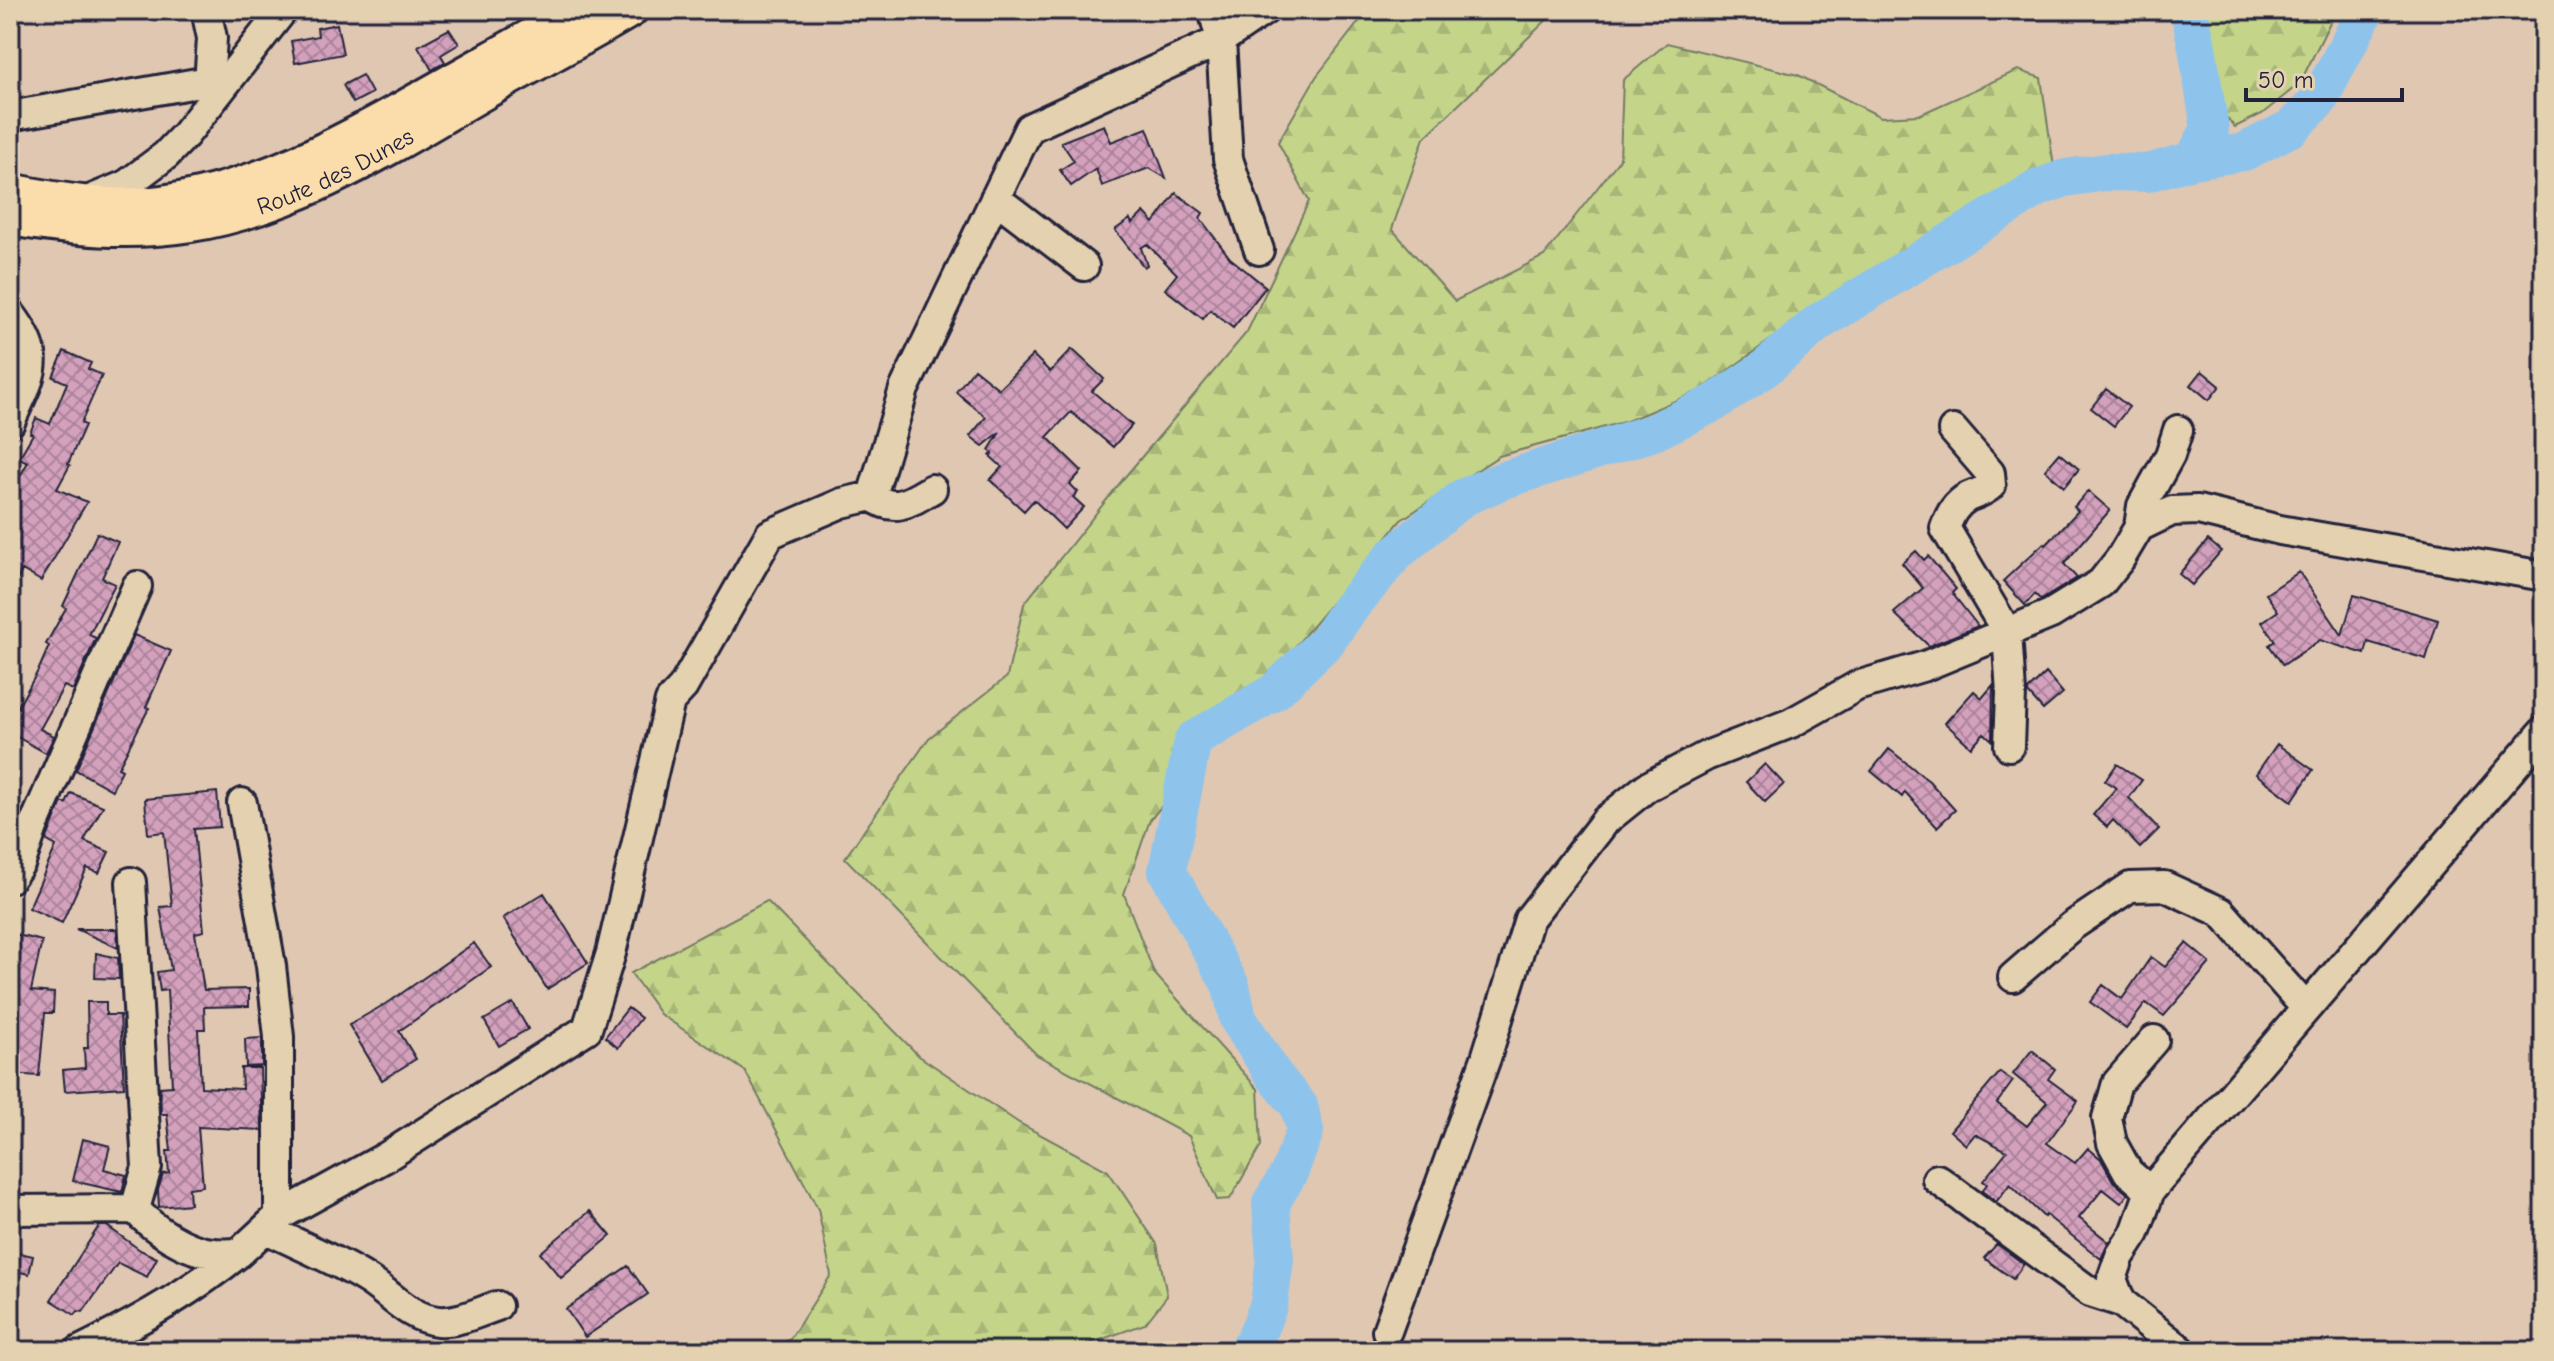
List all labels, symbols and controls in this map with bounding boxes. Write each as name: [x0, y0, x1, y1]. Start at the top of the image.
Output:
scale bar: [2246, 52, 2402, 102]
text: 50 m: [2258, 66, 2314, 94]
street label: Route des Dunes: [253, 122, 419, 221]

